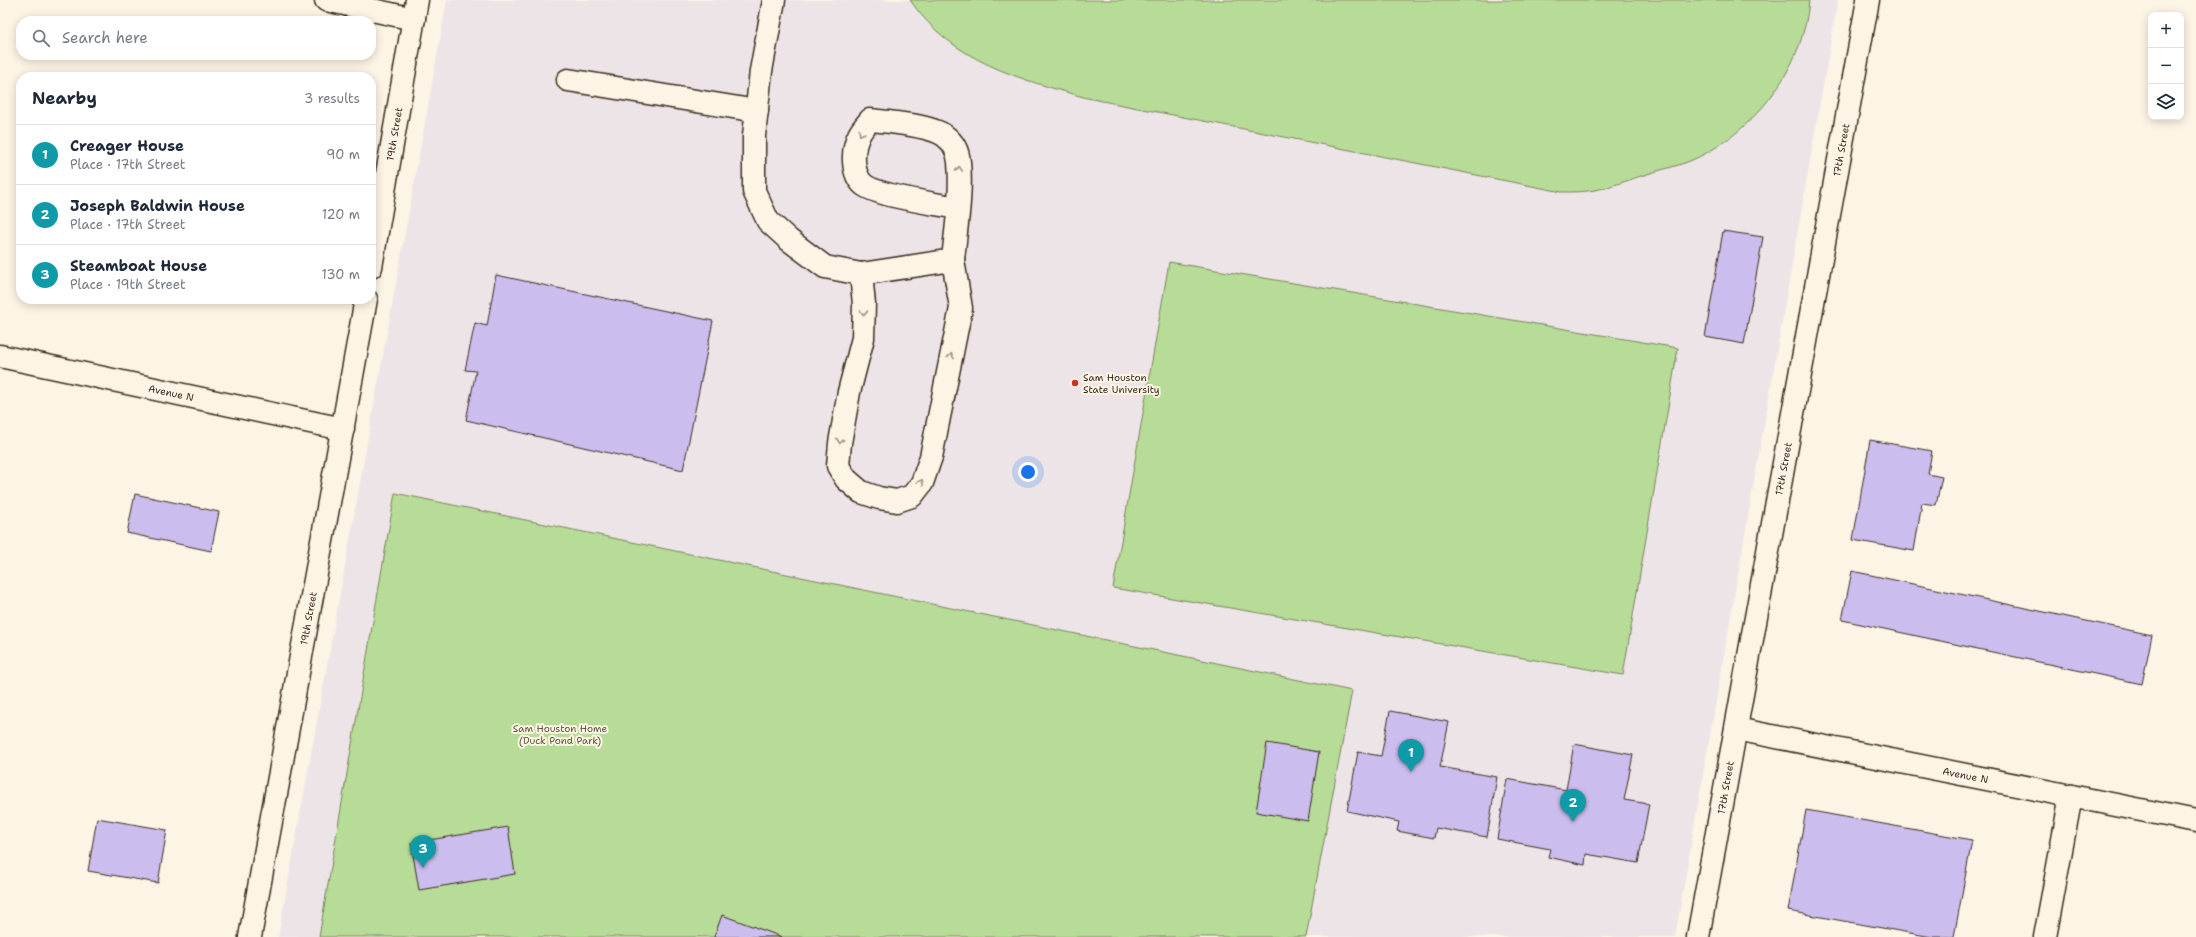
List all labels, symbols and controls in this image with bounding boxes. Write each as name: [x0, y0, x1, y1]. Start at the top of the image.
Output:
map controls: [2148, 12, 2184, 120]
button: +: [2148, 12, 2184, 48]
search box: [16, 16, 376, 60]
icon: search: [30, 27, 52, 49]
text: Search here: [62, 28, 148, 48]
button: −: [2148, 48, 2184, 84]
button: layers: [2148, 84, 2184, 120]
text: Nearby: [32, 87, 97, 109]
text: 3 results: [304, 90, 360, 107]
street label: 19th Street: [383, 106, 405, 162]
street label: 17th Street: [1830, 122, 1853, 178]
one-way arrow: [859, 129, 866, 136]
text: Creager House: [70, 136, 184, 156]
text: 1: [42, 146, 48, 163]
text: 90 m: [326, 146, 360, 163]
text: Place · 17th Street: [70, 156, 186, 173]
one-way arrow: [955, 166, 963, 172]
text: Joseph Baldwin House: [70, 196, 245, 216]
text: 2: [40, 206, 50, 223]
text: 120 m: [322, 206, 360, 223]
text: Place · 17th Street: [70, 216, 186, 233]
text: Steamboat House: [70, 256, 207, 276]
text: 3: [40, 266, 50, 283]
text: 130 m: [322, 266, 360, 283]
text: Place · 19th Street: [70, 276, 186, 293]
one-way arrow: [860, 310, 868, 316]
one-way arrow: [947, 353, 955, 359]
place label: Sam Houston State University: [1083, 371, 1160, 396]
marker: Sam Houston State University: [1070, 378, 1080, 388]
street label: Avenue N: [147, 382, 195, 404]
one-way arrow: [836, 438, 845, 444]
street label: 17th Street: [1772, 441, 1795, 496]
your location: [1018, 462, 1038, 482]
one-way arrow: [917, 479, 924, 486]
street label: 19th Street: [297, 591, 320, 646]
park label: Sam Houston Home (Duck Pond Park): [513, 722, 608, 747]
pin: 1: [1398, 739, 1424, 772]
street label: 17th Street: [1714, 760, 1737, 815]
street label: Avenue N: [1941, 764, 1989, 786]
pin: 2: [1560, 789, 1586, 822]
pin: 3: [410, 835, 436, 868]

